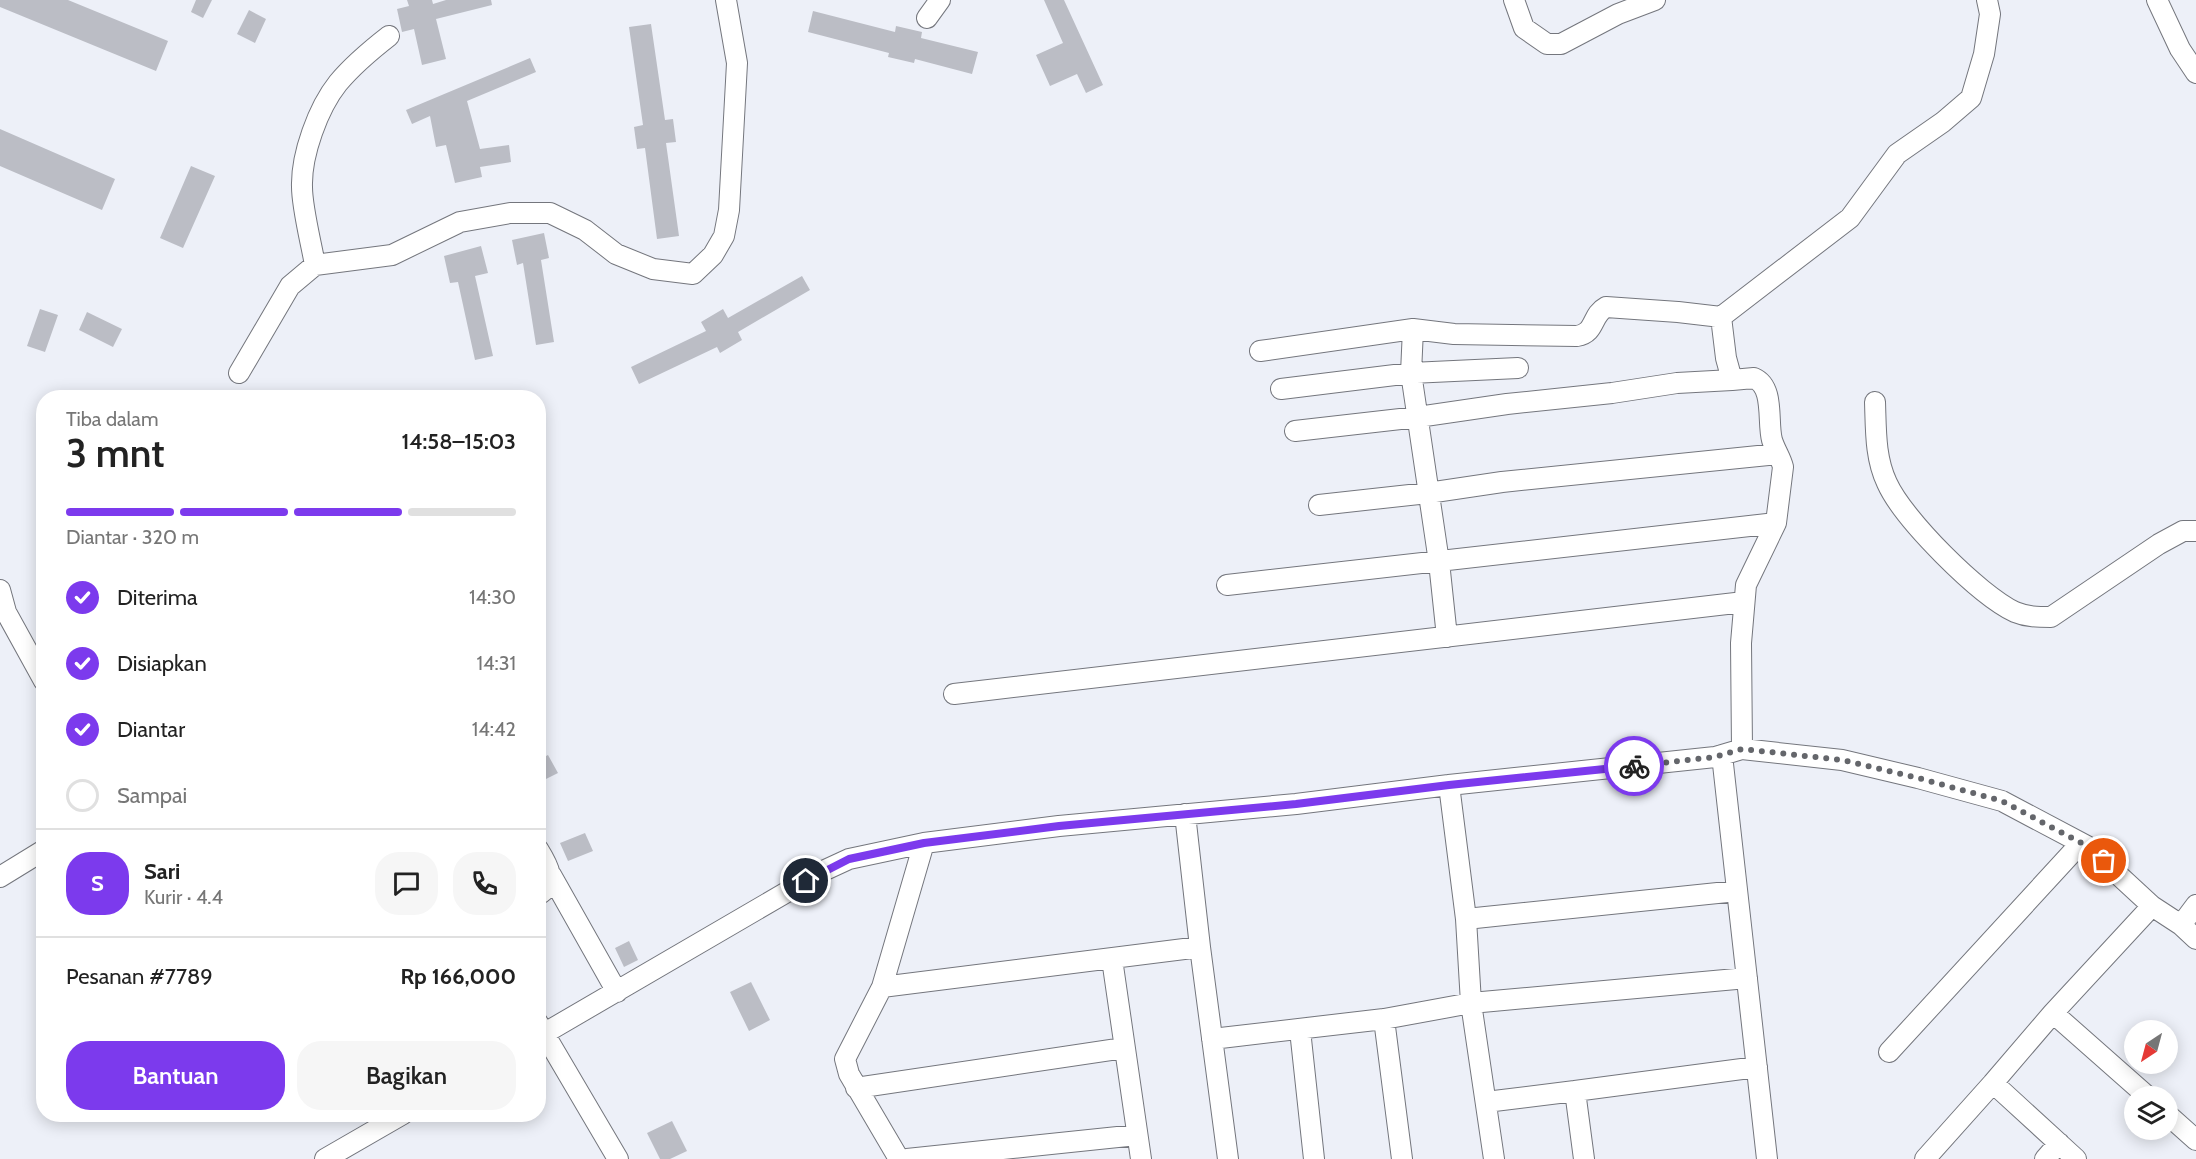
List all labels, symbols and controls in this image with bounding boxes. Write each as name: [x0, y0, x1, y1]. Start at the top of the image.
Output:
text: Tiba dalam: [66, 407, 158, 431]
text: 14:58–15:03: [401, 428, 516, 455]
text: 3 mnt: [66, 429, 165, 477]
text: Diantar · 320 m: [66, 525, 199, 549]
icon: check: [66, 581, 99, 614]
text: Diterima: [117, 584, 198, 611]
text: 14:30: [469, 585, 516, 609]
icon: check: [66, 647, 99, 680]
text: Disiapkan: [117, 650, 207, 677]
text: 14:31: [476, 651, 516, 675]
icon: check: [66, 713, 99, 746]
text: Diantar: [117, 716, 185, 743]
text: 14:42: [472, 717, 516, 741]
courier: [1604, 736, 1664, 796]
icon: bike: [1618, 750, 1651, 783]
text: Sampai: [117, 782, 187, 809]
pin: [2078, 835, 2129, 886]
icon: bag: [2087, 844, 2120, 877]
button: chat: [375, 852, 438, 915]
button: phone: [453, 852, 516, 915]
pin: [780, 855, 831, 906]
text: Sari: [144, 858, 180, 885]
icon: home: [789, 864, 822, 897]
text: S: [91, 870, 104, 897]
text: Kurir · 4.4: [144, 885, 223, 909]
text: Pesanan #7789: [66, 963, 213, 990]
text: Rp 166,000: [401, 963, 516, 990]
north arrow: [2124, 1020, 2178, 1074]
map controls: [2124, 1020, 2178, 1140]
button: Bantuan: [66, 1041, 285, 1110]
button: Bagikan: [297, 1041, 516, 1110]
button: layers: [2124, 1086, 2178, 1140]

